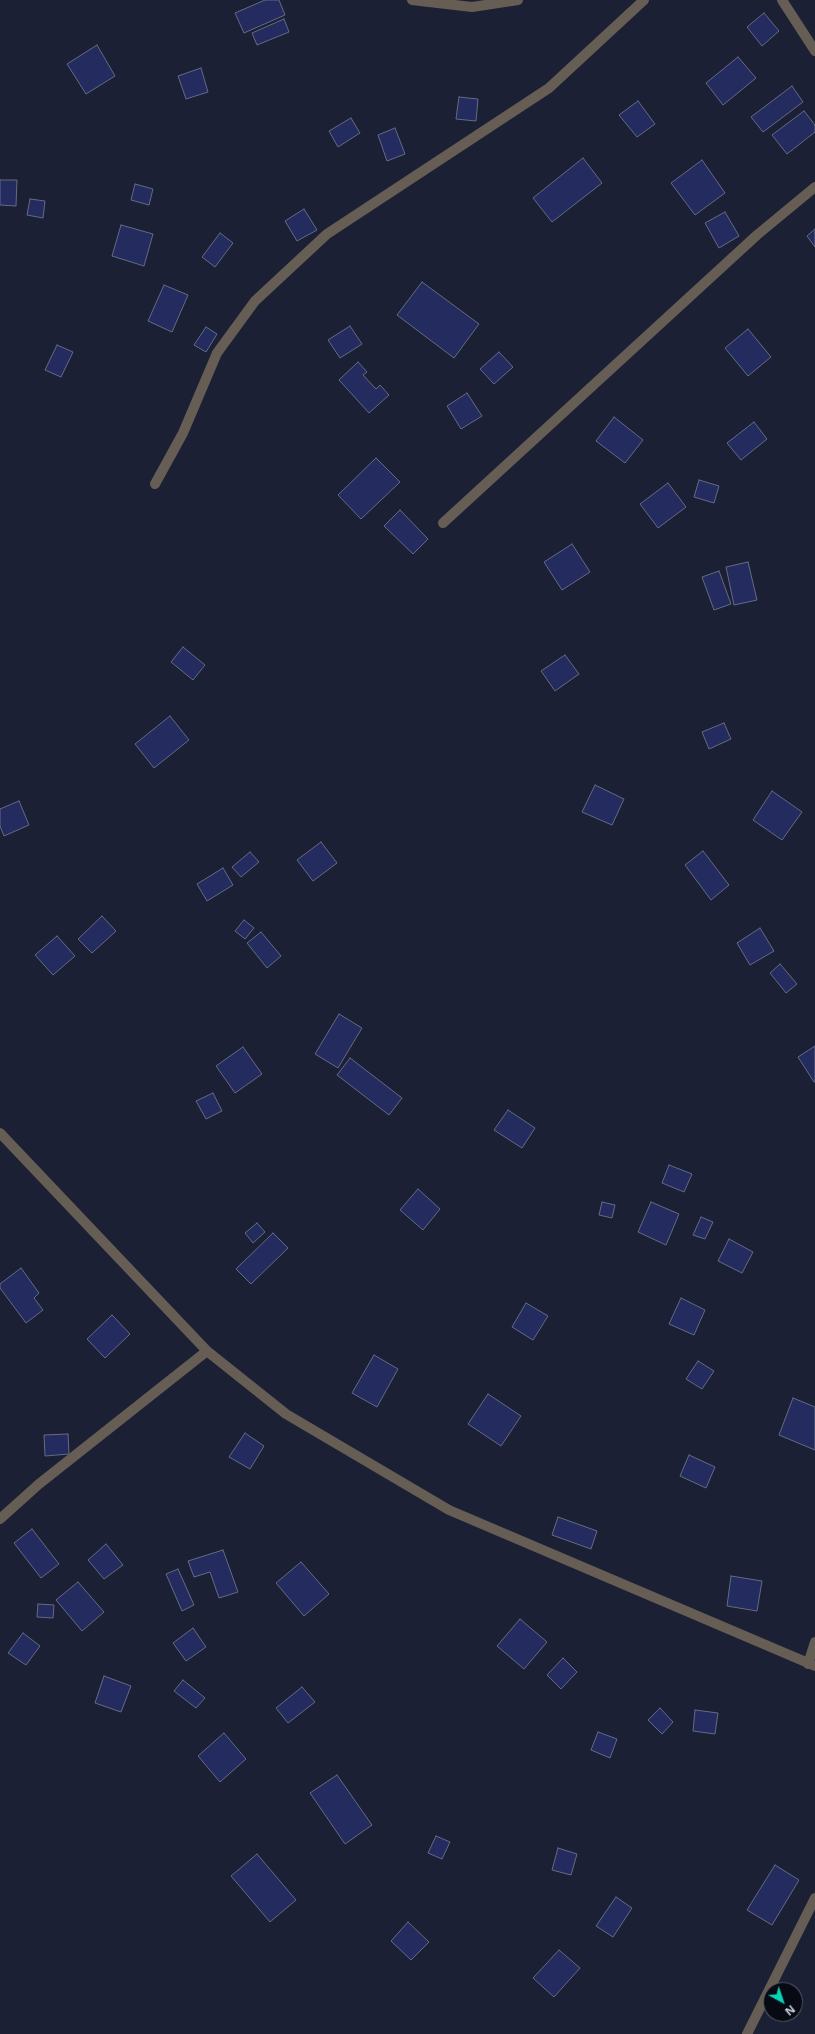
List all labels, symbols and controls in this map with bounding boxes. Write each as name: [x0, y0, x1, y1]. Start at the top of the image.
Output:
north arrow: [763, 1982, 803, 2022]
text: N: [782, 2002, 799, 2019]

